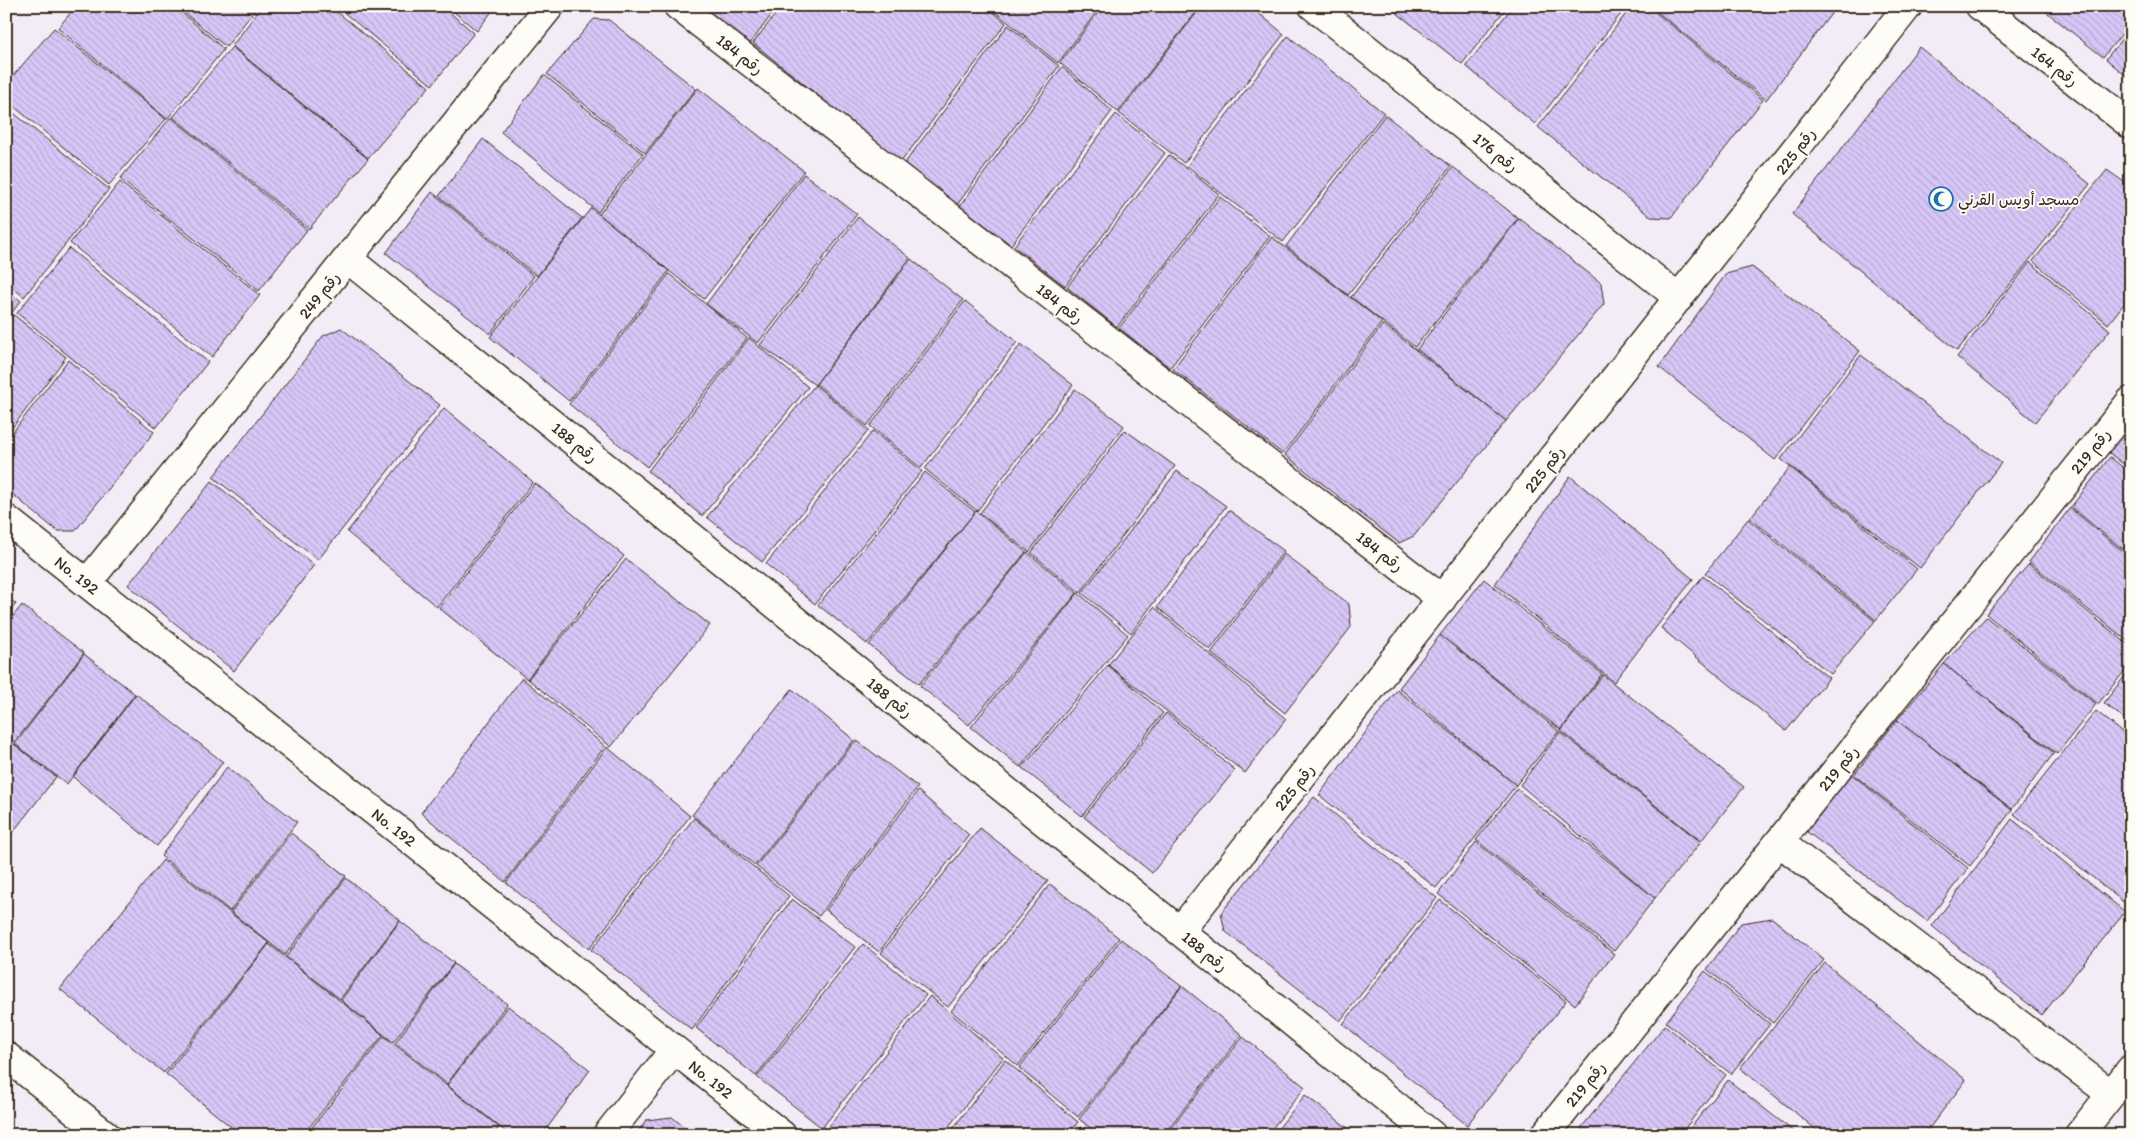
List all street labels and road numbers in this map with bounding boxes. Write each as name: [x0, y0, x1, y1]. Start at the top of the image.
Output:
street label: رقم 184: [711, 30, 767, 81]
street label: رقم 164: [2026, 42, 2082, 93]
street label: رقم 225: [1771, 124, 1822, 180]
street label: رقم 176: [1467, 129, 1522, 179]
street label: رقم 249: [295, 268, 346, 325]
street label: رقم 184: [1031, 279, 1087, 330]
street label: رقم 188: [546, 418, 601, 469]
street label: رقم 219: [2066, 425, 2117, 480]
street label: رقم 225: [1520, 442, 1571, 498]
street label: رقم 184: [1351, 527, 1407, 578]
street label: No. 192: [51, 552, 103, 599]
street label: رقم 188: [861, 673, 916, 724]
street label: رقم 219: [1814, 742, 1865, 797]
street label: رقم 225: [1270, 760, 1321, 816]
street label: No. 192: [368, 804, 420, 851]
street label: رقم 188: [1176, 927, 1231, 978]
street label: No. 192: [685, 1056, 737, 1103]
street label: رقم 219: [1561, 1058, 1612, 1113]

